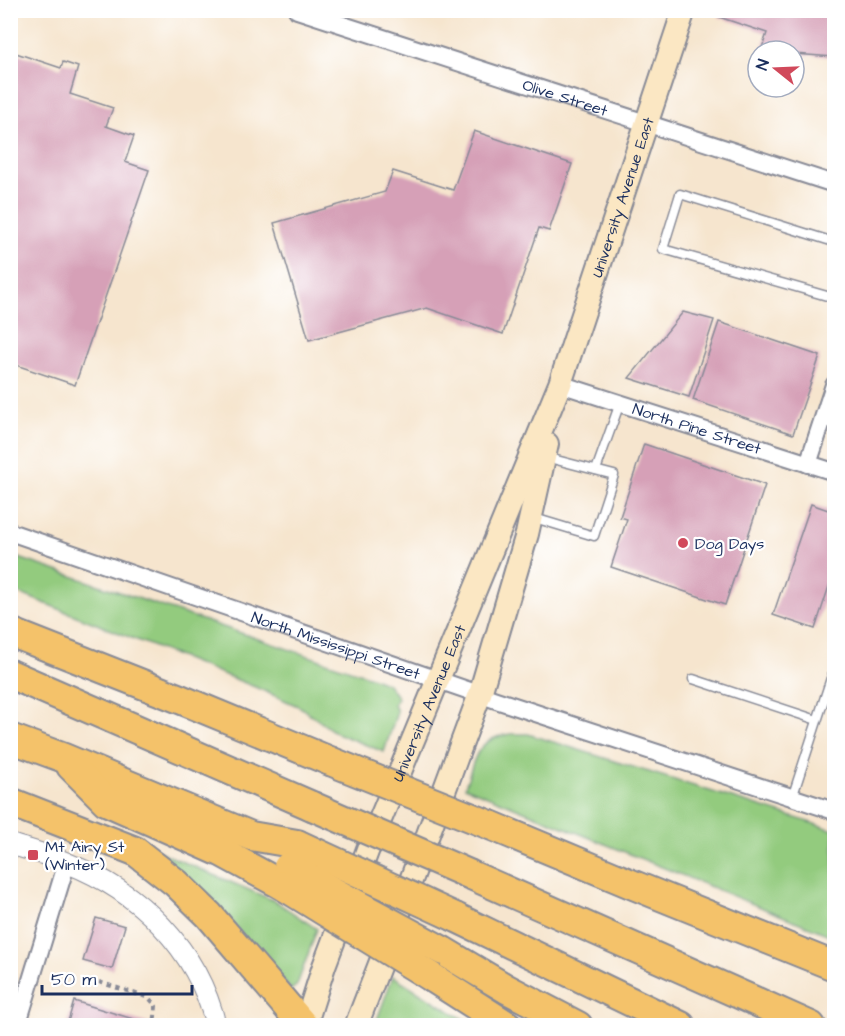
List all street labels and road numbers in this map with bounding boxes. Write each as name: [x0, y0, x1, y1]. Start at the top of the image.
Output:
street label: Olive Street: [520, 74, 611, 122]
street label: University Avenue East: [586, 114, 660, 280]
street label: North Pine Street: [630, 398, 764, 460]
street label: North Mississippi Street: [248, 606, 424, 685]
street label: University Avenue East: [387, 621, 472, 785]

